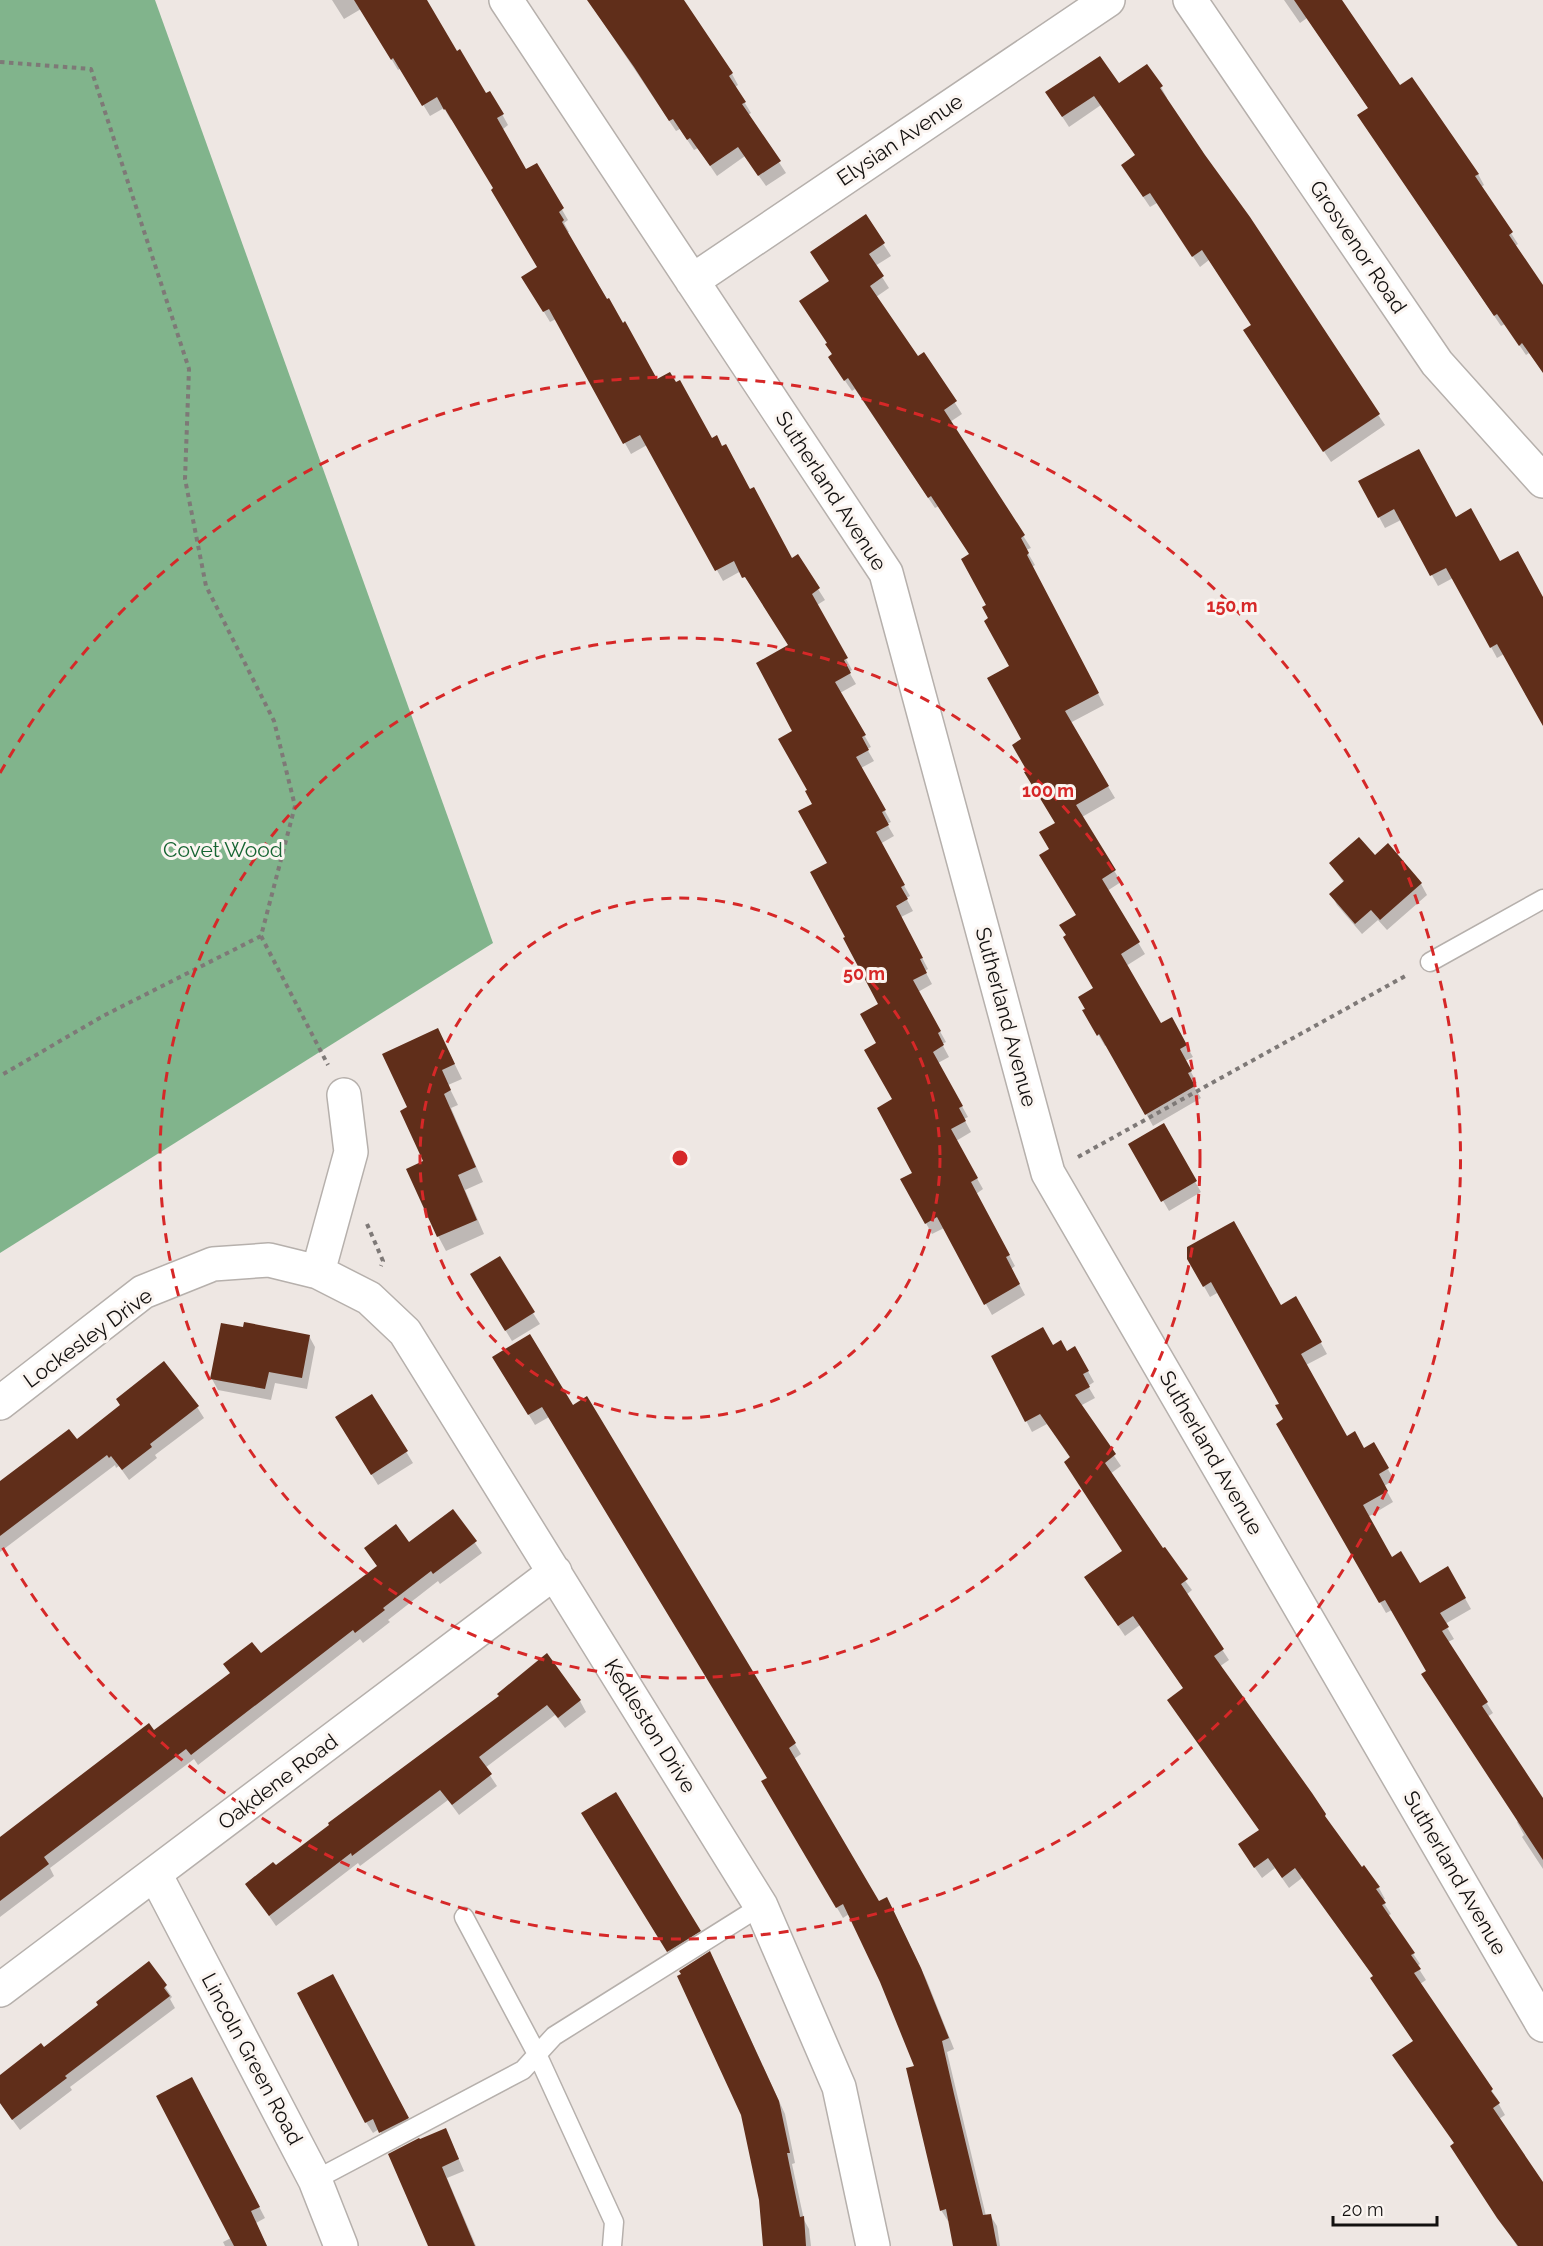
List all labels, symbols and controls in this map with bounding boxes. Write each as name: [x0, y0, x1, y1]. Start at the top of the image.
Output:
street label: Elysian Avenue: [832, 88, 967, 191]
street label: Grosvenor Road: [1305, 175, 1412, 318]
street label: Sutherland Avenue: [771, 406, 892, 575]
text: 150 m: [1207, 595, 1258, 616]
text: 100 m: [1022, 780, 1074, 801]
park label: Covet Wood: [163, 837, 283, 862]
street label: Sutherland Avenue: [970, 924, 1043, 1109]
text: 50 m: [843, 963, 885, 984]
centre of rings: [670, 1148, 690, 1168]
street label: Lockesley Drive: [18, 1282, 157, 1393]
street label: Sutherland Avenue: [1154, 1366, 1269, 1539]
street label: Kedleston Drive: [599, 1654, 702, 1797]
street label: Oakdene Road: [213, 1728, 342, 1835]
street label: Sutherland Avenue: [1398, 1786, 1513, 1959]
street label: Lincoln Green Road: [197, 1969, 308, 2149]
scale bar: [1333, 2189, 1436, 2227]
text: 20 m: [1342, 2199, 1384, 2220]

